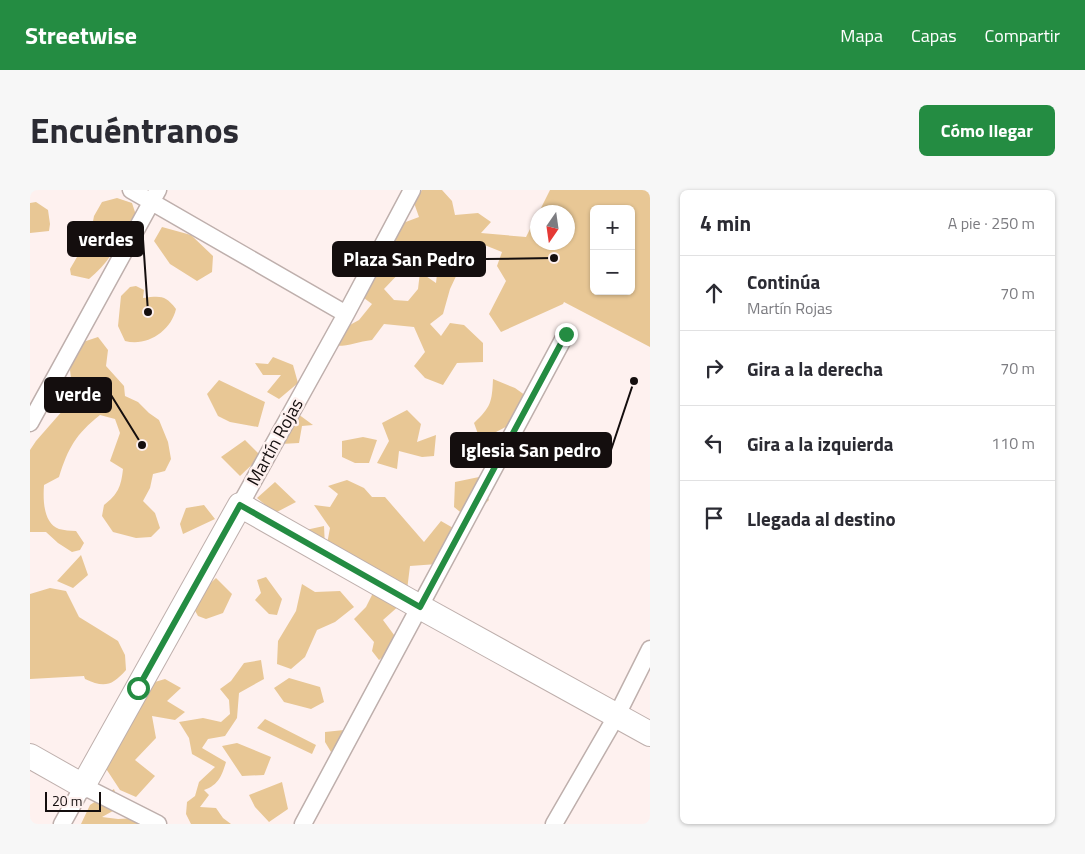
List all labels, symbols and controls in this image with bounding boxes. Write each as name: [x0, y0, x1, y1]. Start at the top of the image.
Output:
text: Streetwise: [25, 17, 137, 53]
text: Mapa: [840, 22, 883, 49]
text: Capas: [911, 22, 957, 49]
text: Compartir: [985, 22, 1060, 49]
text: Encuéntranos: [30, 103, 239, 157]
button: Cómo llegar: [919, 105, 1055, 156]
north arrow: [530, 205, 575, 250]
map controls: [590, 205, 635, 295]
button: +: [590, 205, 635, 250]
text: 4 min: [700, 207, 751, 239]
text: A pie · 250 m: [948, 211, 1035, 235]
callout: verdes: [68, 222, 143, 256]
text: verdes: [78, 224, 134, 253]
callout: Plaza San Pedro: [333, 242, 485, 276]
text: Plaza San Pedro: [343, 244, 475, 273]
button: −: [590, 250, 635, 295]
text: Continúa: [747, 267, 820, 296]
icon: ahead: [700, 279, 728, 307]
text: 70 m: [1000, 281, 1035, 305]
text: Martín Rojas: [747, 296, 832, 320]
route end: [555, 323, 578, 346]
icon: right: [700, 354, 728, 382]
text: Gira a la derecha: [747, 354, 883, 383]
text: 70 m: [1000, 356, 1035, 380]
callout: verde: [45, 378, 111, 412]
text: verde: [55, 379, 101, 408]
street label: Martín Rojas: [239, 393, 310, 490]
icon: left: [700, 429, 728, 457]
text: Gira a la izquierda: [747, 429, 894, 458]
text: 110 m: [991, 431, 1035, 455]
callout: Iglesia San pedro: [451, 433, 611, 467]
text: Iglesia San pedro: [461, 435, 601, 464]
icon: arrive: [700, 504, 728, 532]
text: Llegada al destino: [747, 504, 896, 533]
route start: [127, 677, 150, 700]
scale bar: [45, 789, 101, 812]
text: 20 m: [52, 790, 82, 811]

